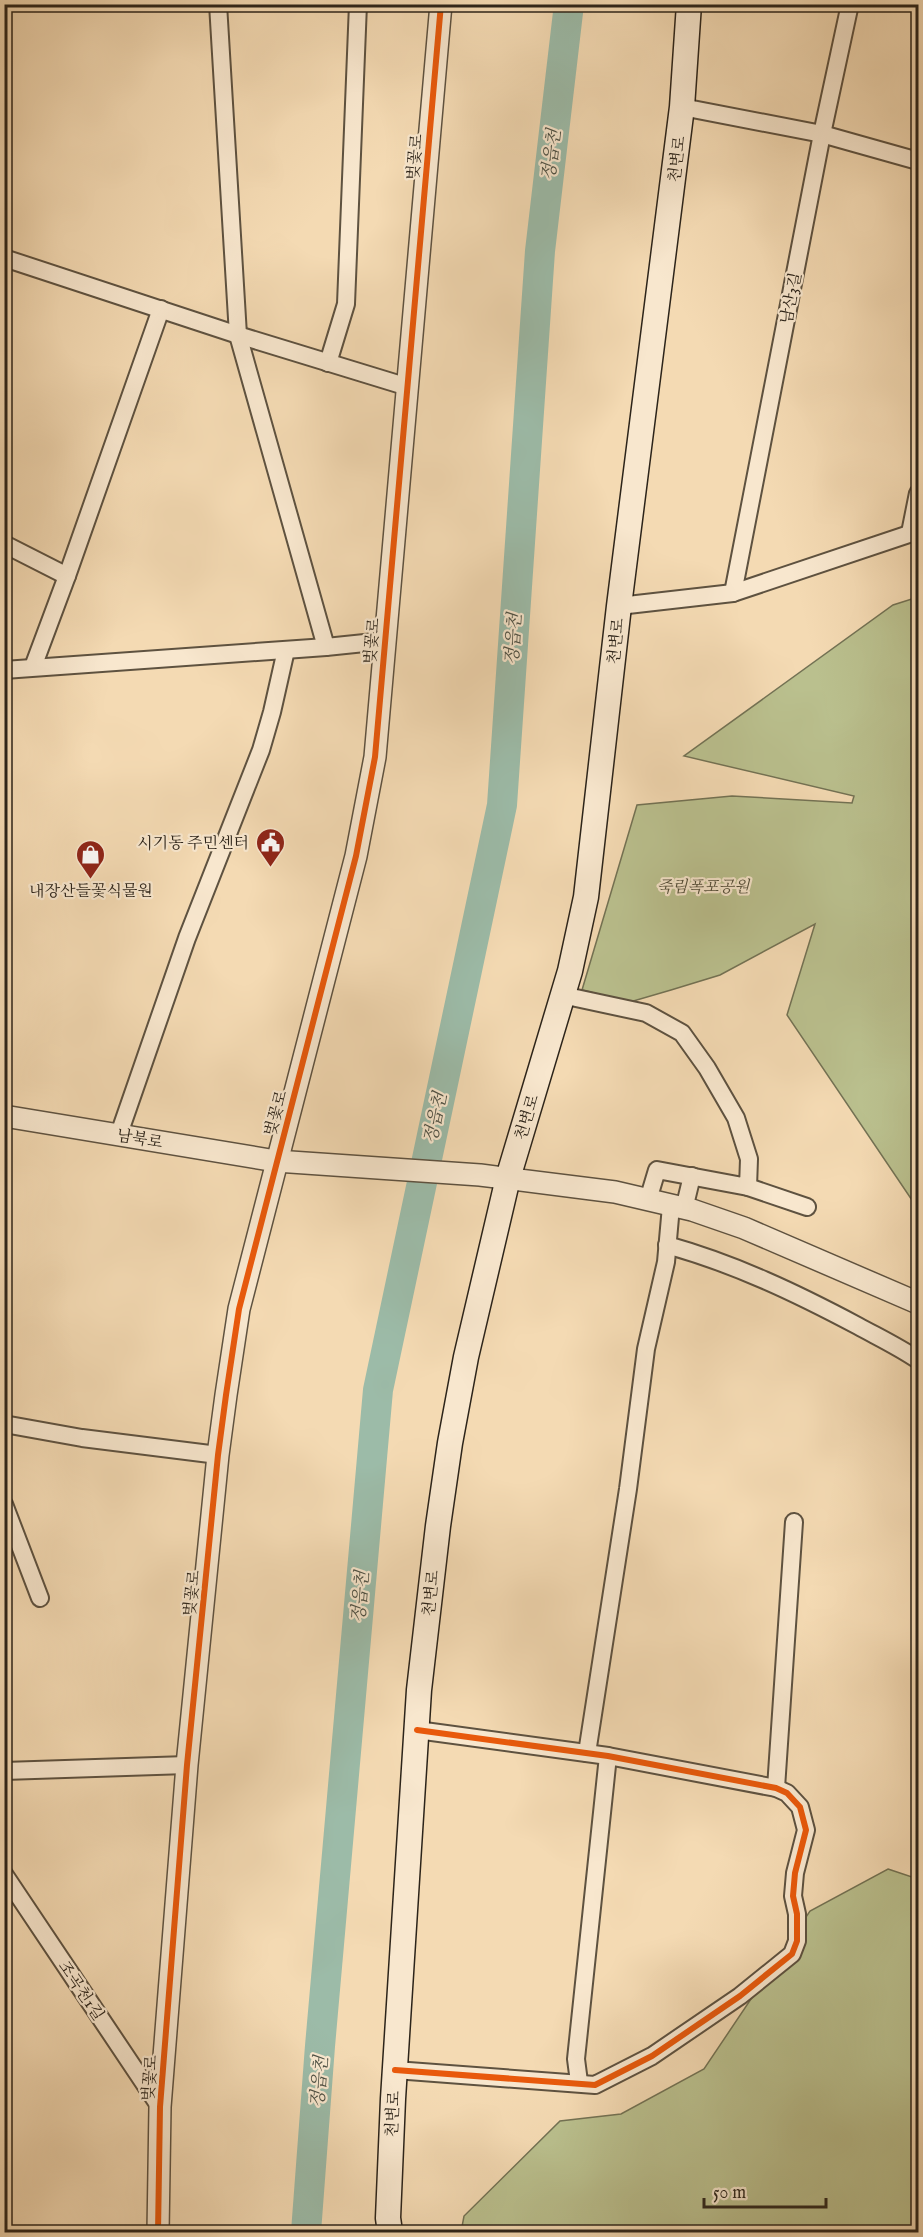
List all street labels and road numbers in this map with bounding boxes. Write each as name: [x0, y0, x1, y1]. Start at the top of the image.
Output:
street label: 벚꽃로: [404, 133, 428, 181]
street label: 천변로: [665, 134, 691, 183]
street label: 남산3길: [777, 271, 807, 326]
street label: 벚꽃로: [361, 617, 385, 665]
street label: 천변로: [605, 617, 629, 665]
street label: 벚꽃로: [261, 1088, 293, 1139]
street label: 천변로: [512, 1092, 544, 1143]
street label: 남북로: [115, 1126, 165, 1154]
street label: 벚꽃로: [181, 1569, 205, 1617]
street label: 천변로: [420, 1569, 444, 1617]
street label: 조곡천1길: [53, 1957, 108, 2025]
street label: 벚꽃로: [139, 2054, 163, 2102]
street label: 천변로: [383, 2090, 405, 2138]

